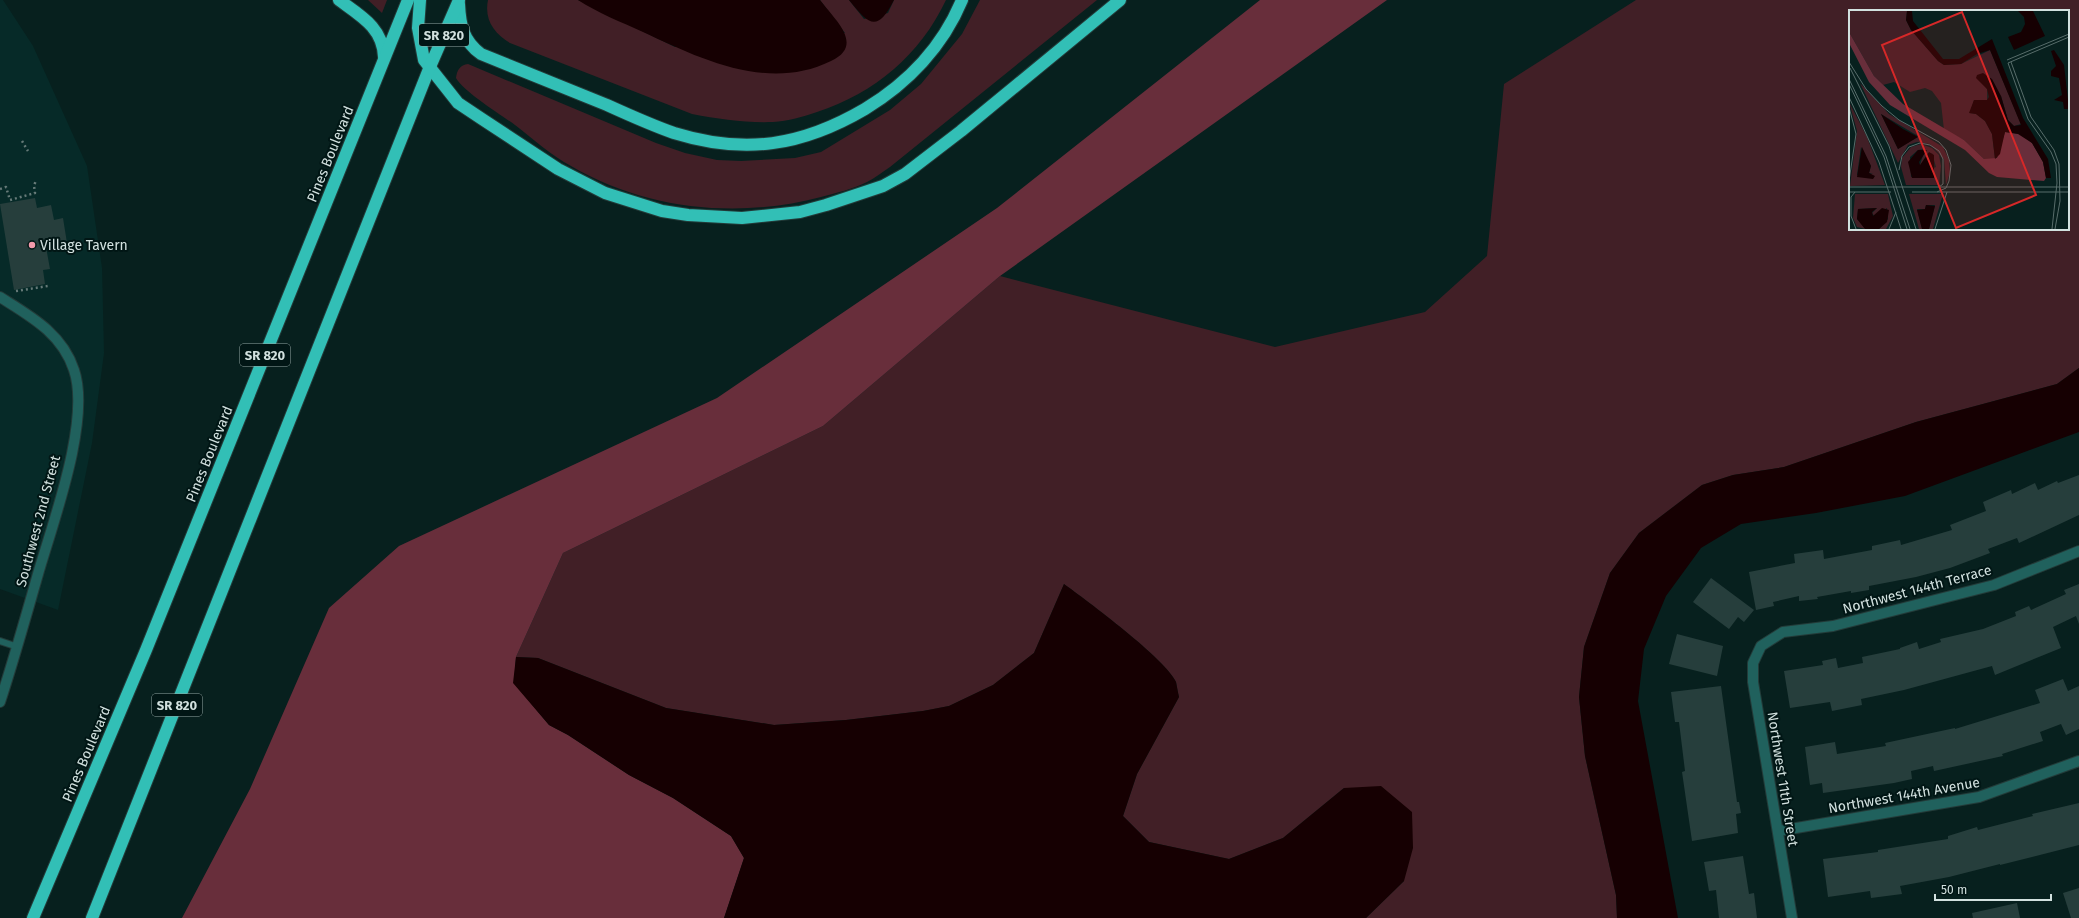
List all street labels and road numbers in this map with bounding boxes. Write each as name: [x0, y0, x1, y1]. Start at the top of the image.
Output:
road number: SR 820: [419, 24, 469, 46]
street label: Pines Boulevard: [303, 104, 357, 205]
road number: SR 820: [240, 344, 290, 366]
street label: Pines Boulevard: [182, 404, 236, 505]
street label: Southwest 2nd Street: [13, 453, 64, 589]
street label: Northwest 144th Terrace: [1841, 561, 1993, 618]
road number: SR 820: [152, 694, 202, 716]
street label: Pines Boulevard: [59, 704, 114, 805]
street label: Northwest 11th Street: [1763, 710, 1802, 849]
street label: Northwest 144th Avenue: [1827, 774, 1981, 817]

